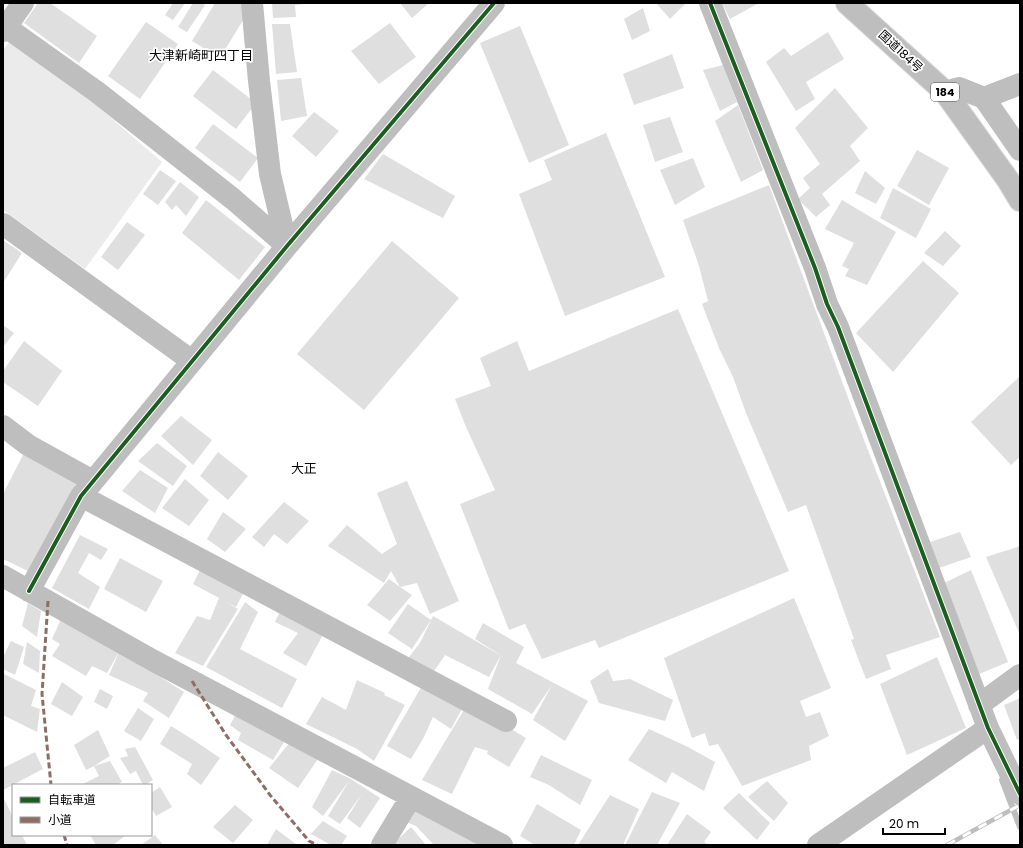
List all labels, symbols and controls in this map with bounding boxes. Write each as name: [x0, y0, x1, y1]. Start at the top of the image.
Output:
street label: 国道184号: [875, 26, 927, 76]
district label: 大津新崎町四丁目: [149, 46, 253, 65]
road number: 184: [931, 83, 959, 101]
district label: 大正: [291, 459, 317, 478]
legend: [12, 784, 152, 836]
text: 自転車道: [48, 791, 96, 808]
scale bar: [883, 810, 945, 836]
text: 小道: [48, 811, 72, 828]
text: 20 m: [889, 815, 919, 832]

